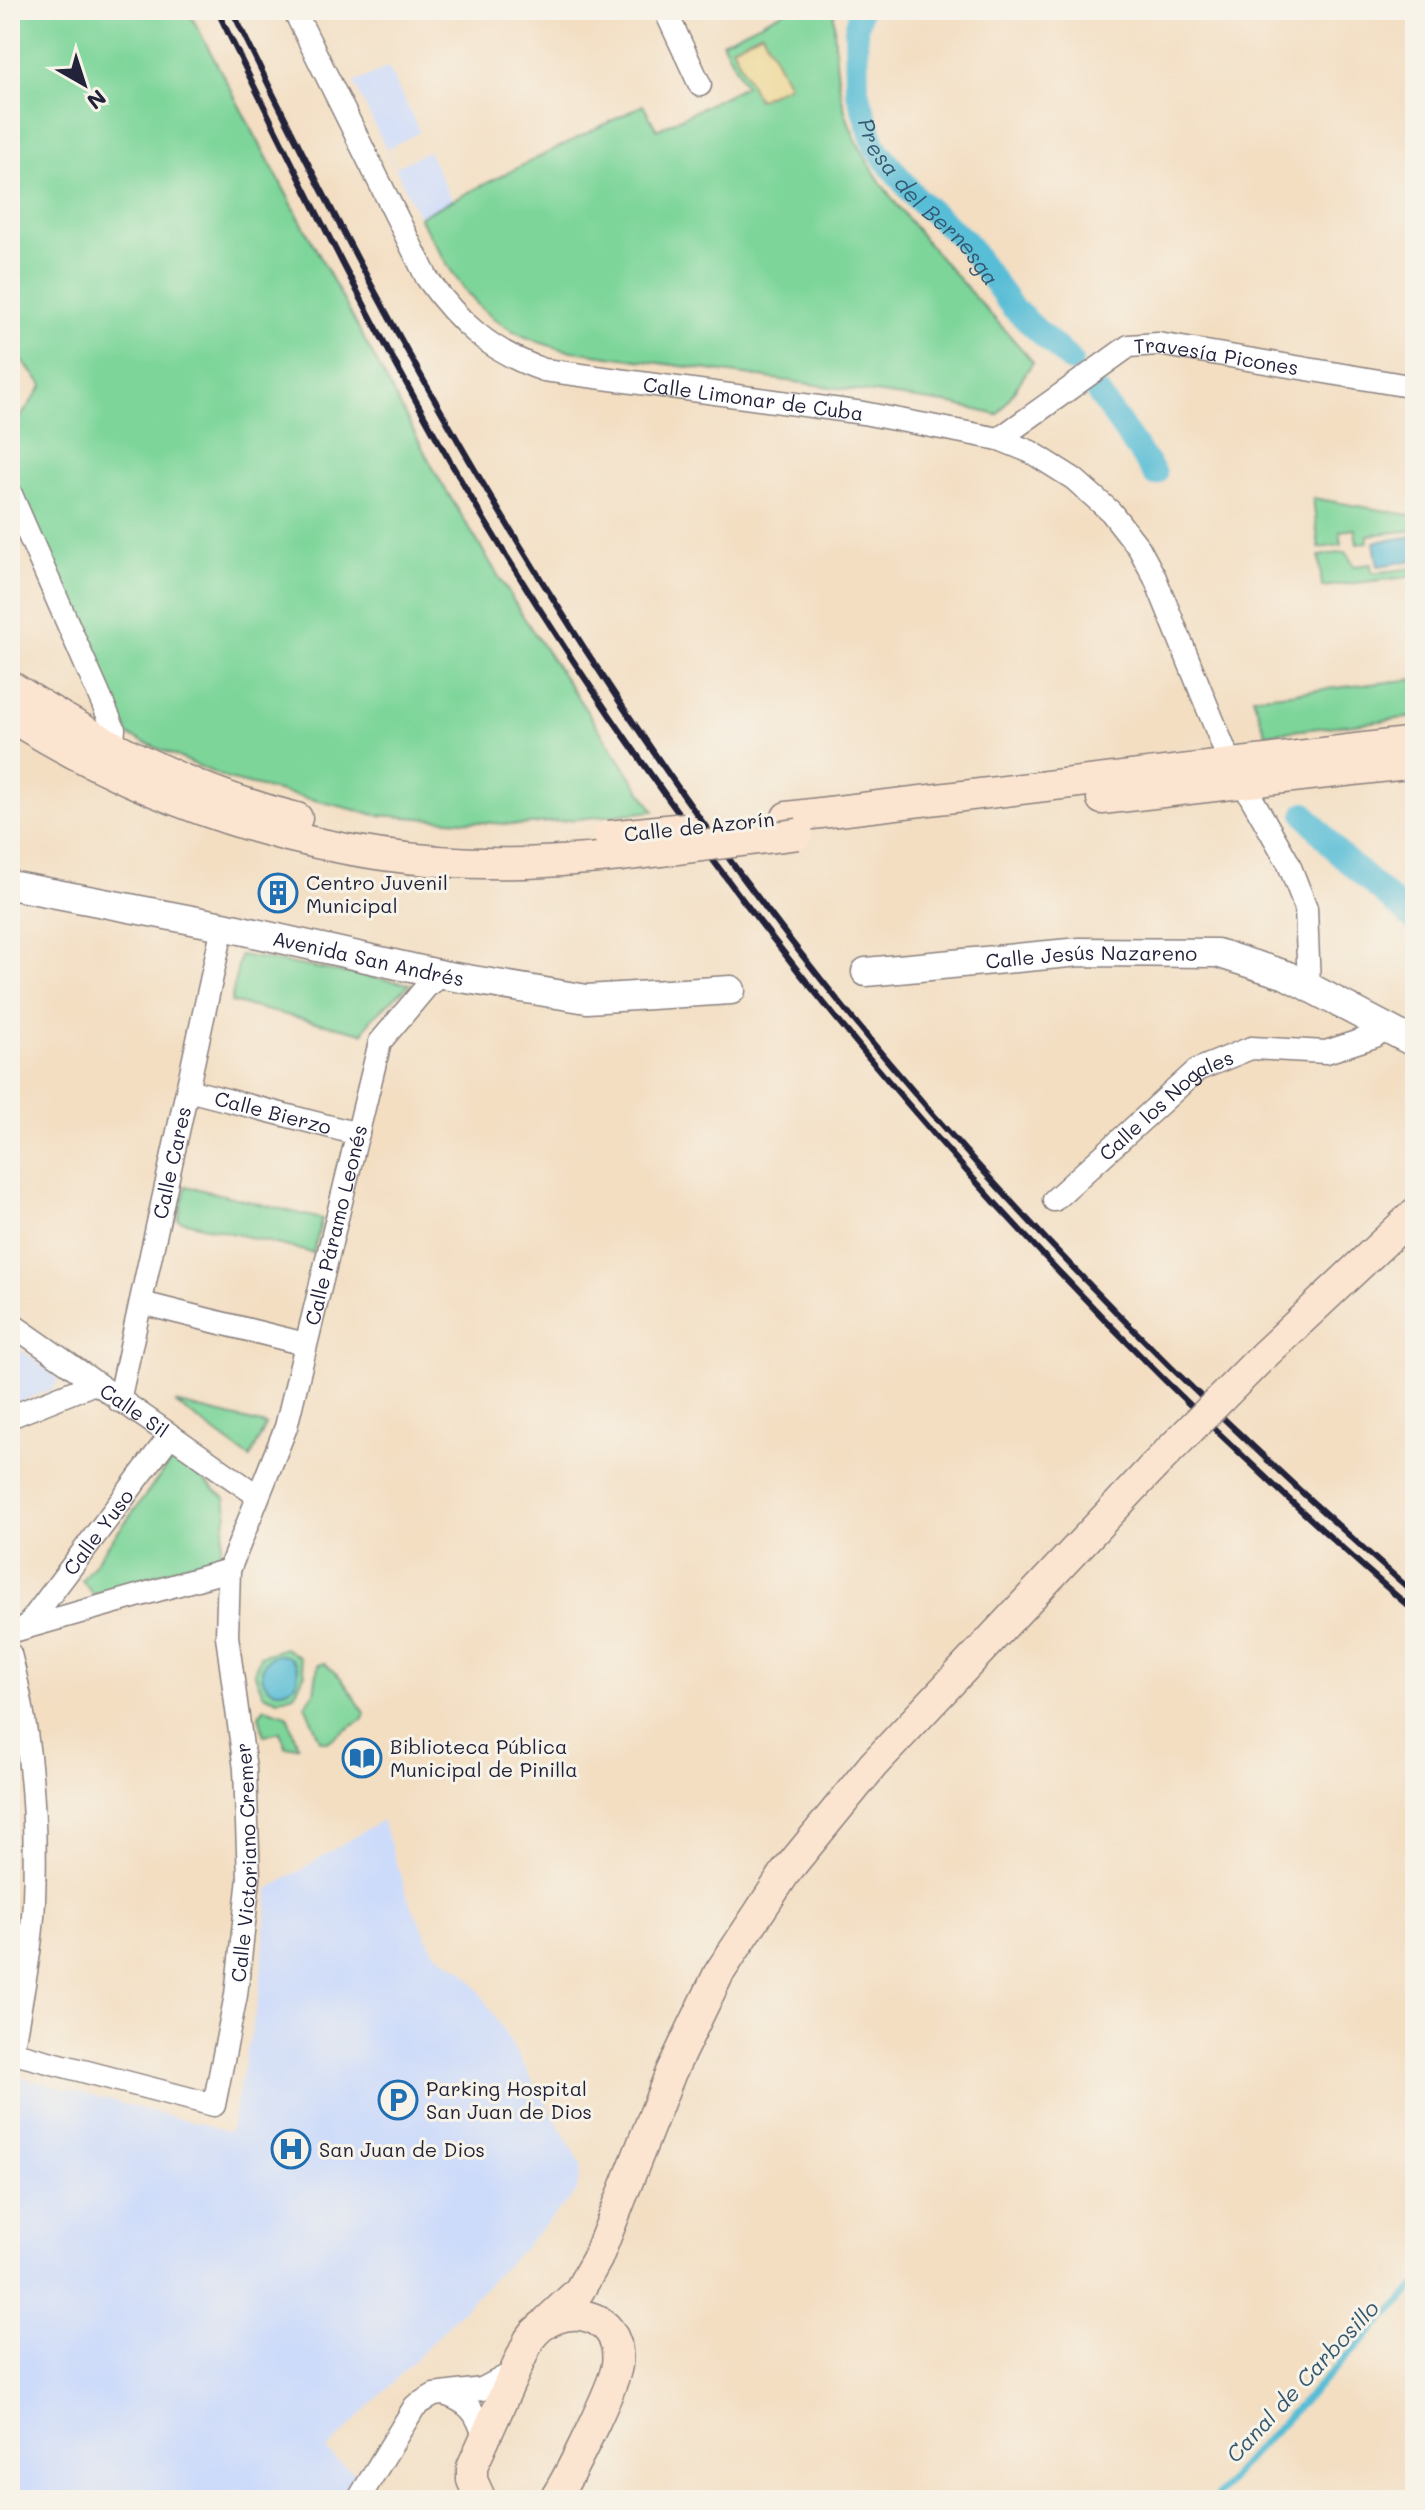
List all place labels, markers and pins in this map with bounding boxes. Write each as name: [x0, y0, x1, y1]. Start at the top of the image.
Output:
place label: Centro Juvenil Municipal: [306, 869, 448, 918]
building icon: Centro Juvenil Municipal: [257, 872, 299, 914]
place label: Biblioteca Pública Municipal de Pinilla: [390, 1733, 578, 1782]
library icon: Biblioteca Pública Municipal de Pinilla: [341, 1737, 383, 1779]
place label: Parking Hospital San Juan de Dios: [426, 2075, 592, 2124]
parking icon: Parking Hospital San Juan de Dios: [377, 2079, 419, 2121]
hospital icon: San Juan de Dios: [270, 2128, 312, 2170]
place label: San Juan de Dios: [319, 2136, 485, 2162]

